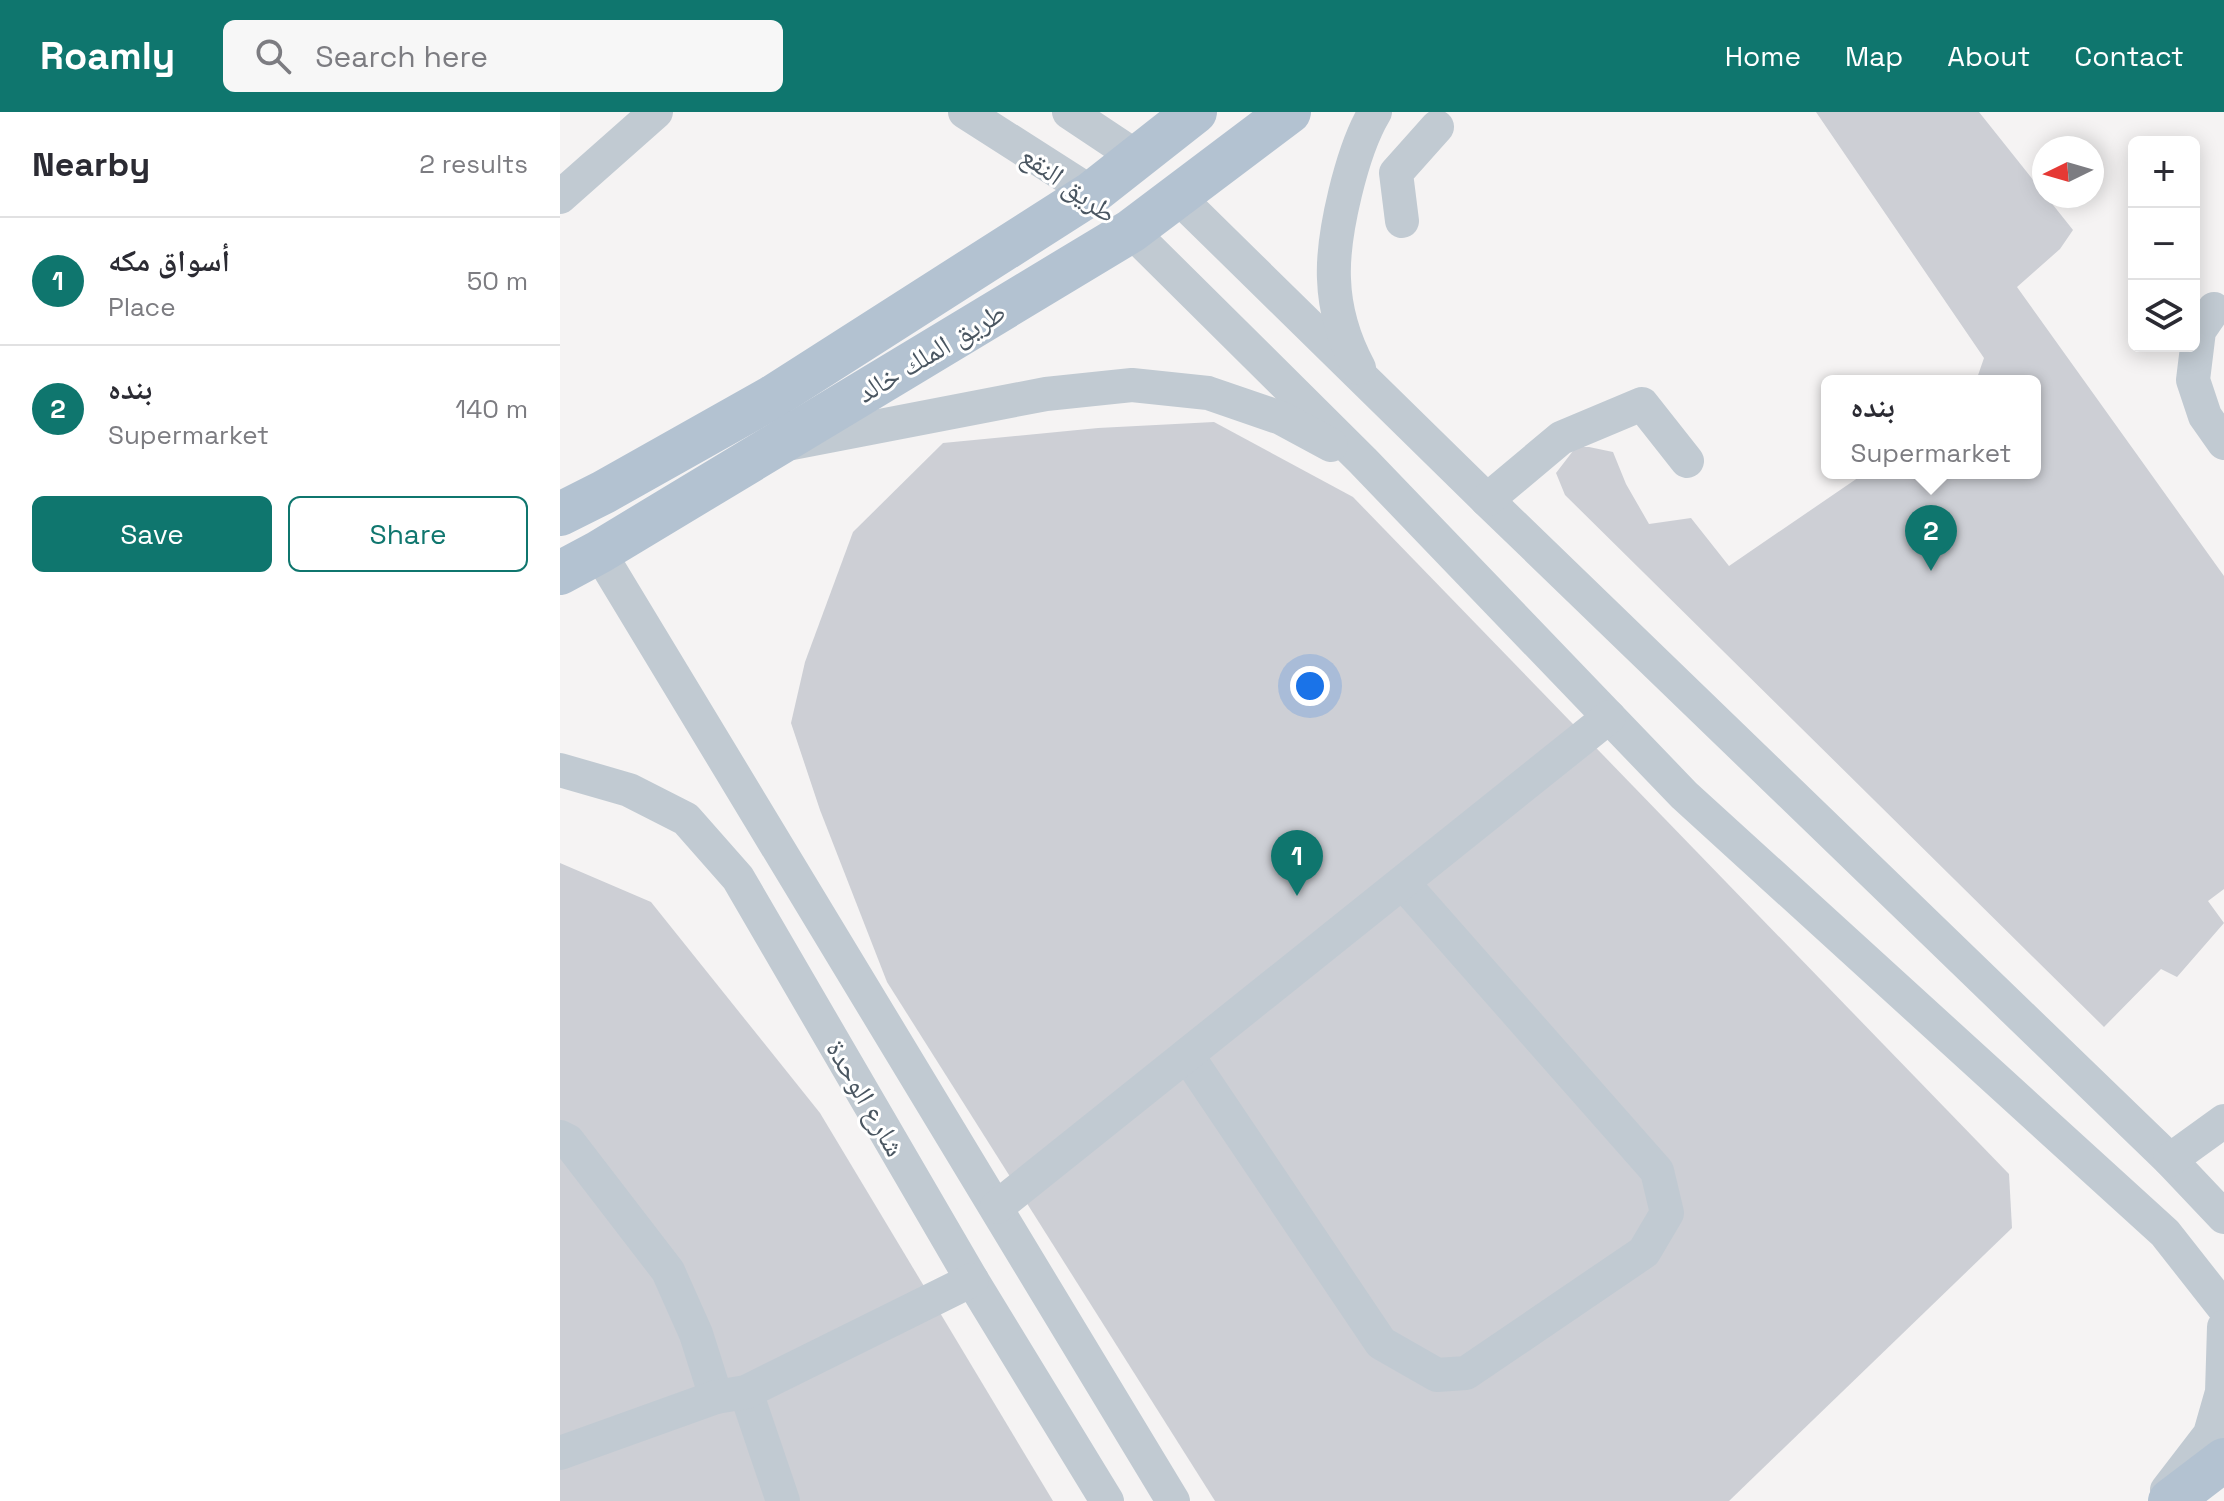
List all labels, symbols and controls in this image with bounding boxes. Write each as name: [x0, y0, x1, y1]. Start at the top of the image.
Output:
search box: [223, 20, 783, 92]
text: Roamly: [40, 32, 175, 80]
icon: search: [251, 34, 295, 78]
text: Search here: [315, 37, 488, 76]
text: Home: [1725, 38, 1801, 74]
text: Map: [1845, 38, 1903, 74]
text: About: [1947, 38, 2030, 74]
text: Contact: [2074, 38, 2184, 74]
north arrow: [2032, 136, 2104, 208]
map controls: [2128, 136, 2200, 352]
button: +: [2128, 136, 2200, 208]
street label: طريق النقع: [1014, 137, 1124, 231]
text: Nearby: [32, 143, 150, 186]
text: 2 results: [419, 147, 528, 181]
button: −: [2128, 208, 2200, 280]
text: أسواق مكه: [108, 241, 230, 280]
text: 1: [52, 264, 64, 298]
text: 50 m: [467, 264, 528, 298]
button: layers: [2128, 280, 2200, 352]
text: Place: [108, 290, 176, 324]
street label: طريق الملك خالد: [850, 293, 1012, 411]
text: بنده: [108, 369, 152, 408]
popup: [1821, 375, 2041, 479]
text: بنده: [1850, 387, 1895, 426]
text: 2: [50, 392, 66, 426]
text: 140 m: [455, 392, 528, 426]
text: Supermarket: [108, 418, 269, 452]
text: Supermarket: [1850, 436, 2012, 470]
button: Save: [32, 496, 272, 572]
button: Share: [288, 496, 528, 572]
pin: 2: [1905, 505, 1957, 571]
your location: [1290, 666, 1330, 706]
pin: 1: [1271, 830, 1323, 896]
street label: شارع الوحدة: [818, 1033, 914, 1163]

